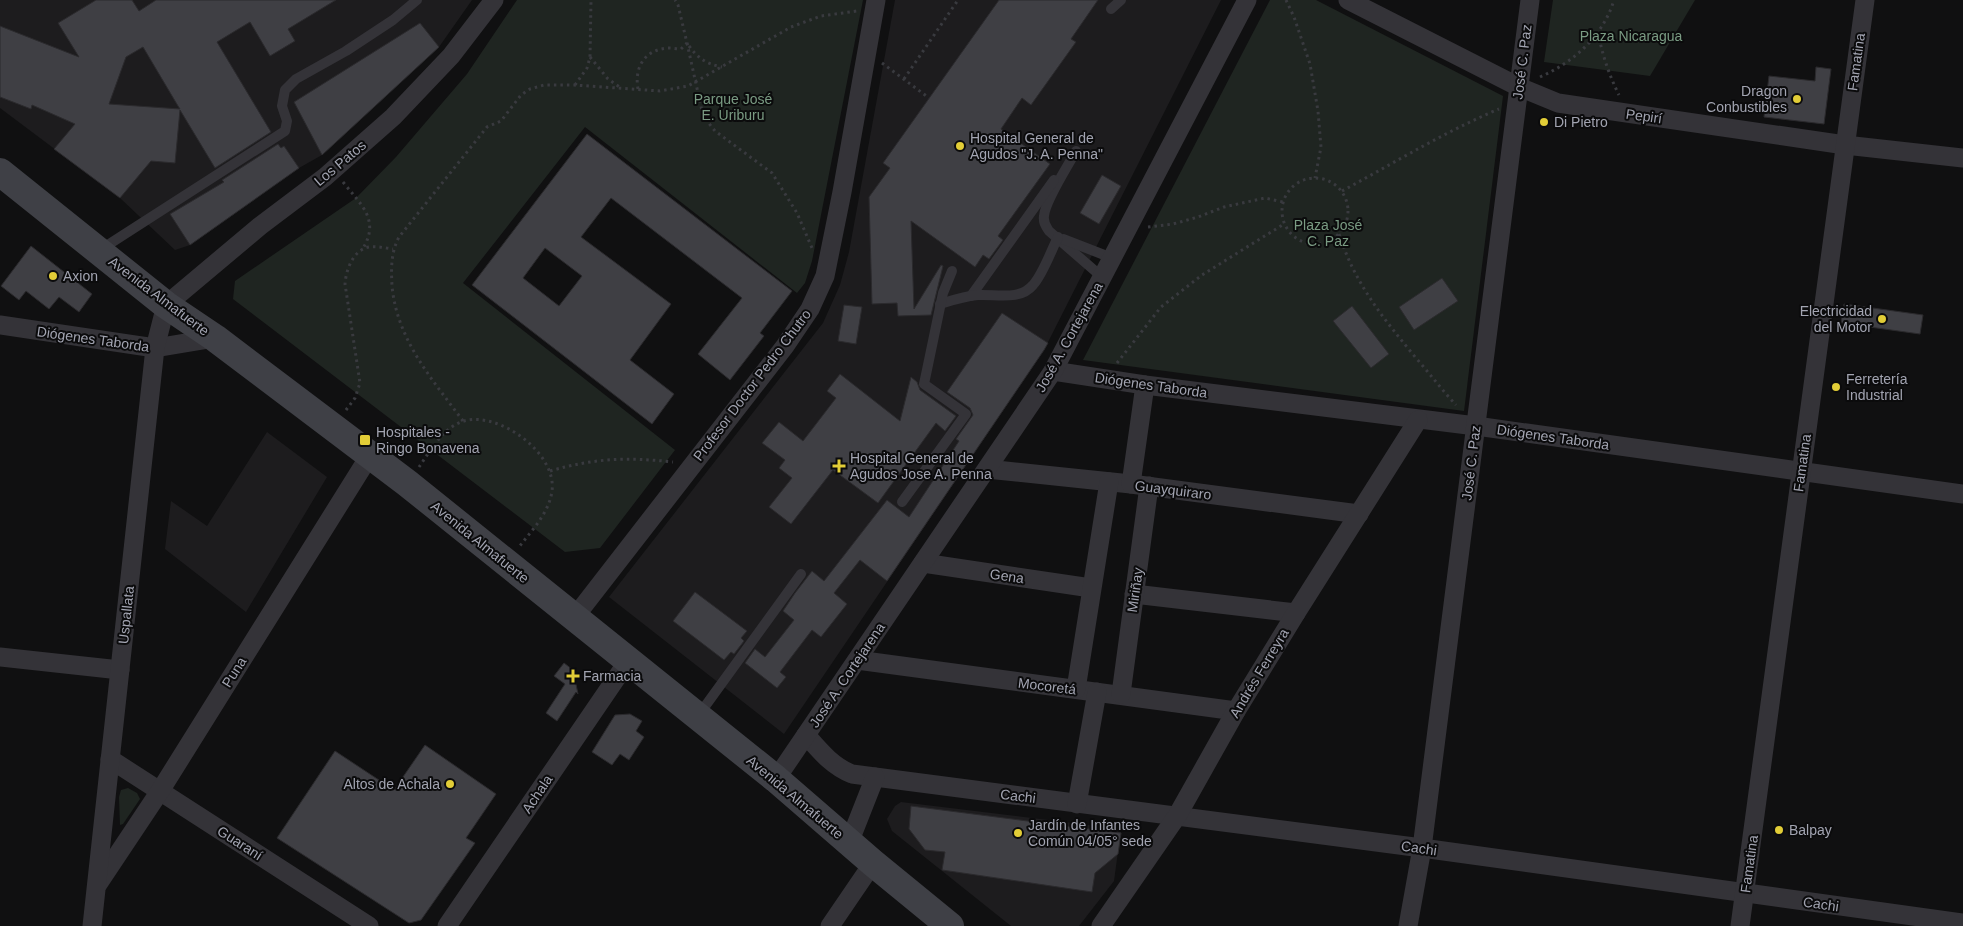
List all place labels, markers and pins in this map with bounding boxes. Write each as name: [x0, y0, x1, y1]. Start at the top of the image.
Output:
place label: Dragon Conbustibles: [1706, 83, 1787, 115]
marker: Dragon Conbustibles: [1791, 93, 1803, 105]
place label: Di Pietro: [1554, 114, 1608, 130]
marker: Di Pietro: [1538, 116, 1550, 128]
place label: Hospital General de Agudos "J. A. Penna": [970, 130, 1103, 162]
marker: Hospital General de Agudos "J. A. Penna": [954, 140, 966, 152]
place label: Axion: [63, 268, 98, 284]
marker: Axion: [47, 270, 59, 282]
place label: Electricidad del Motor: [1800, 303, 1872, 335]
marker: Electricidad del Motor: [1876, 313, 1888, 325]
place label: Ferretería Industrial: [1846, 371, 1908, 403]
marker: Ferretería Industrial: [1830, 381, 1842, 393]
place label: Hospitales - Ringo Bonavena: [376, 424, 480, 456]
marker: Hospitales - Ringo Bonavena: [358, 433, 372, 447]
place label: Hospital General de Agudos Jose A. Penna: [850, 450, 992, 482]
marker: Hospital General de Agudos Jose A. Penna: [832, 459, 846, 473]
place label: Farmacia: [583, 668, 642, 684]
marker: Farmacia: [567, 670, 579, 682]
place label: Altos de Achala: [343, 776, 440, 792]
marker: Altos de Achala: [444, 778, 456, 790]
place label: Jardín de Infantes Común 04/05° sede: [1028, 817, 1152, 849]
place label: Balpay: [1789, 822, 1832, 838]
marker: Balpay: [1773, 824, 1785, 836]
marker: Jardín de Infantes Común 04/05° sede: [1012, 827, 1024, 839]

